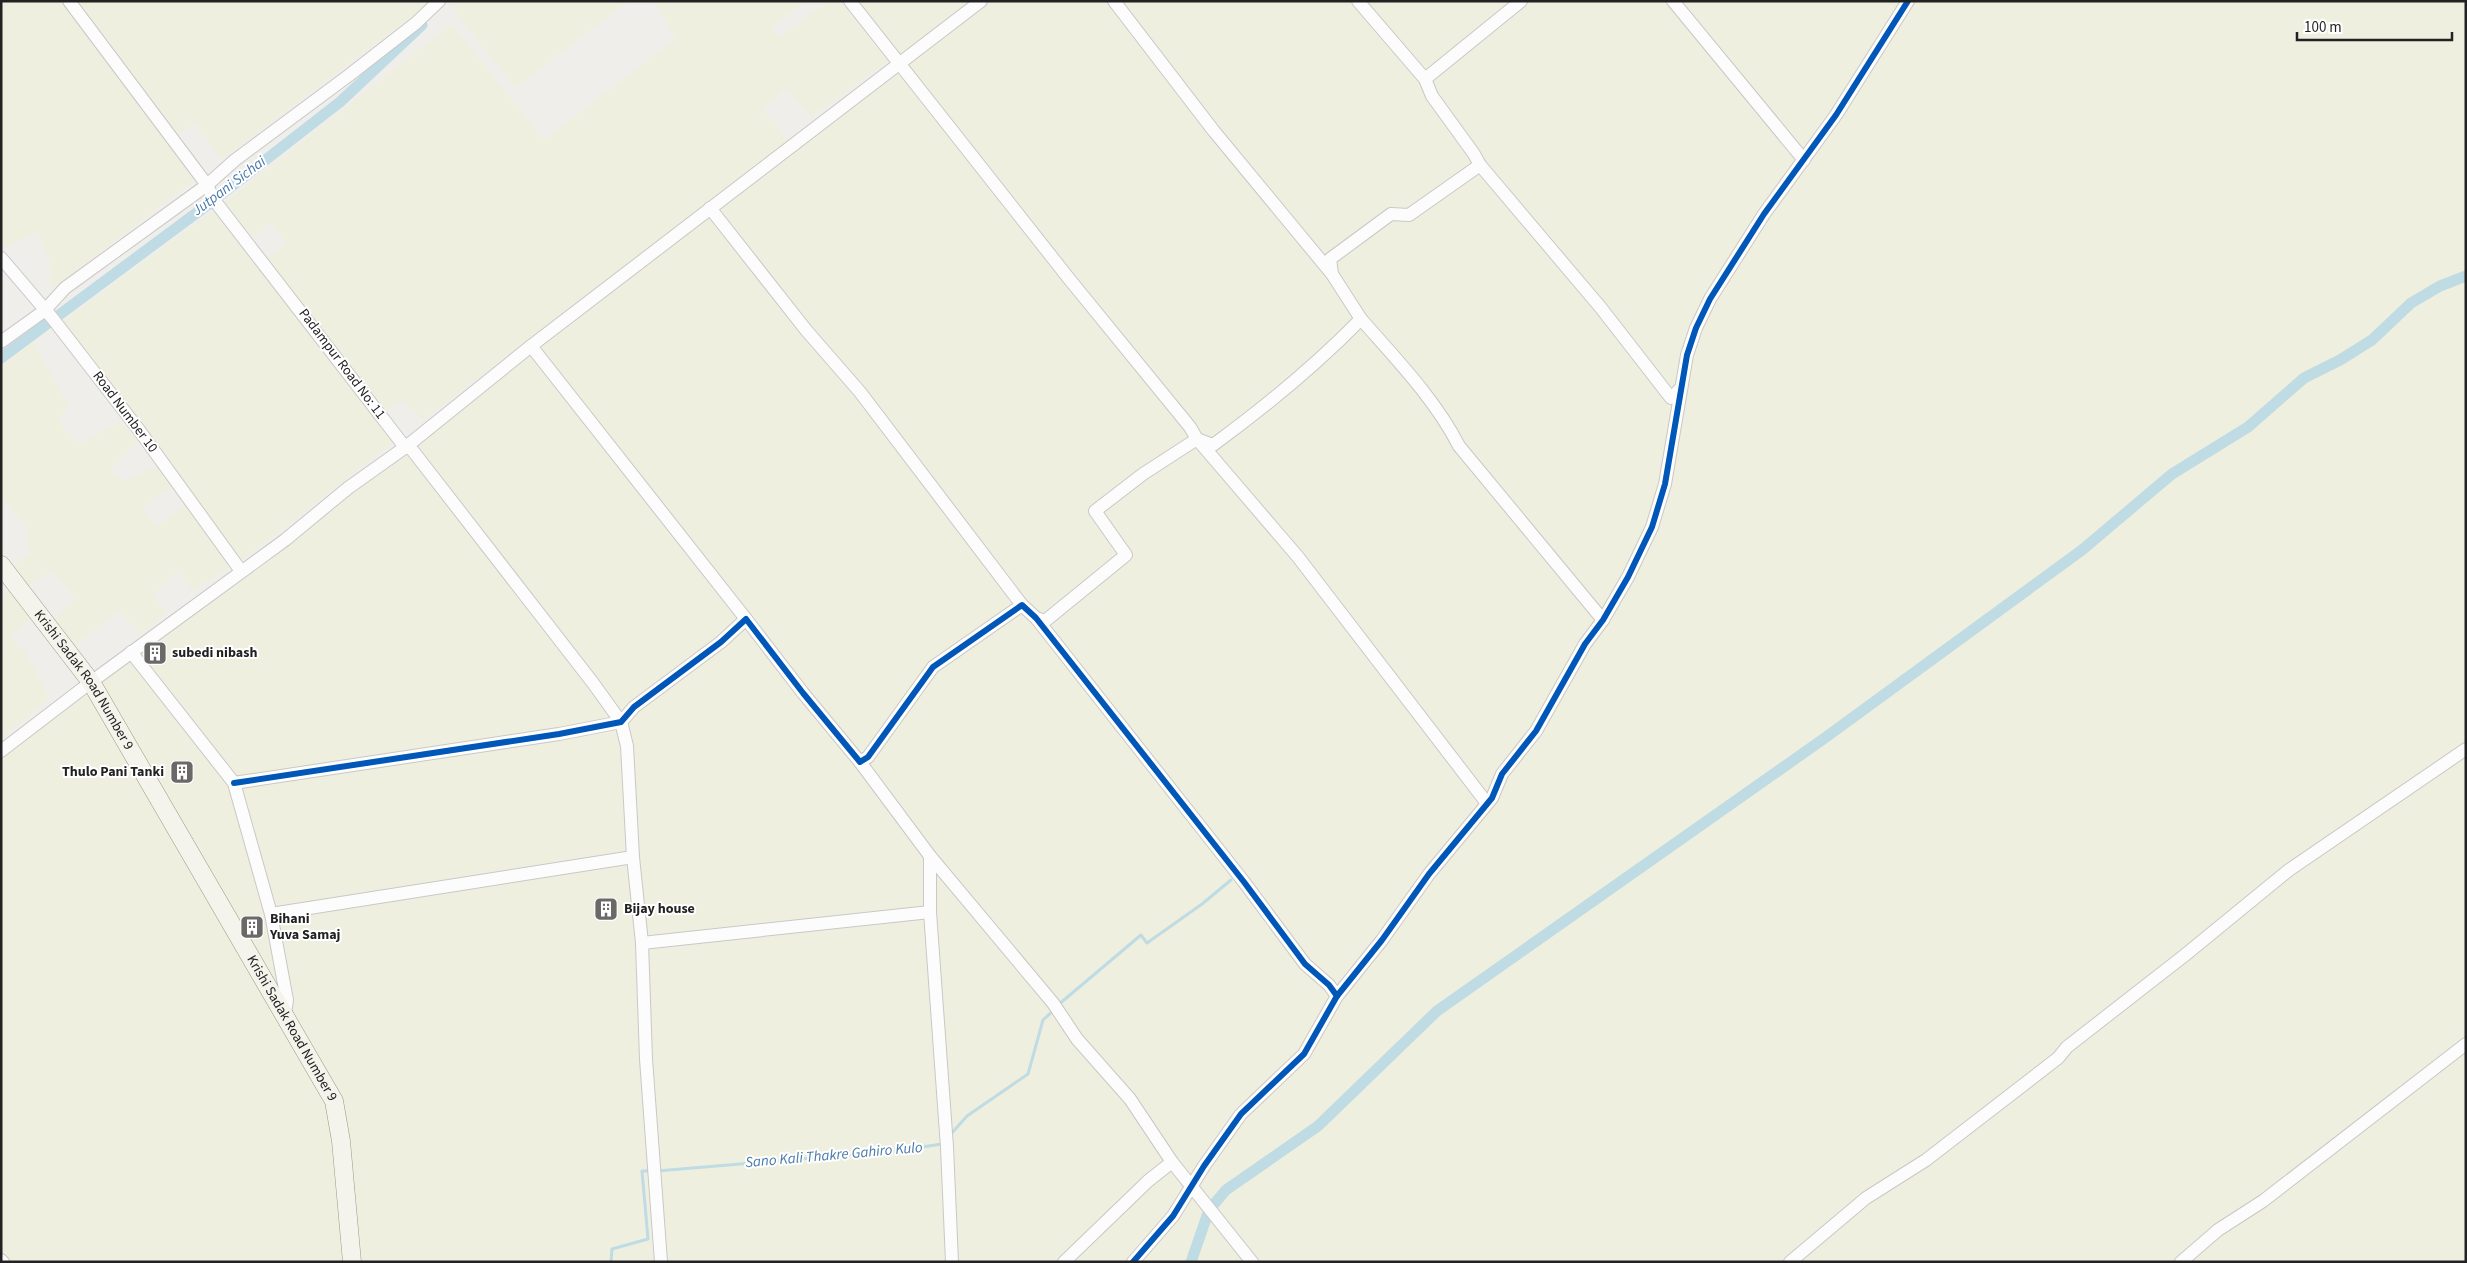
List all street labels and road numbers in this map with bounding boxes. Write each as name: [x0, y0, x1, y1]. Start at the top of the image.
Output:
street label: Padampur Road No: 11: [294, 305, 390, 423]
street label: Road Number 10: [88, 367, 162, 457]
street label: Krishi Sadak Road Number 9: [29, 606, 138, 754]
street label: Krishi Sadak Road Number 9: [242, 952, 342, 1105]

